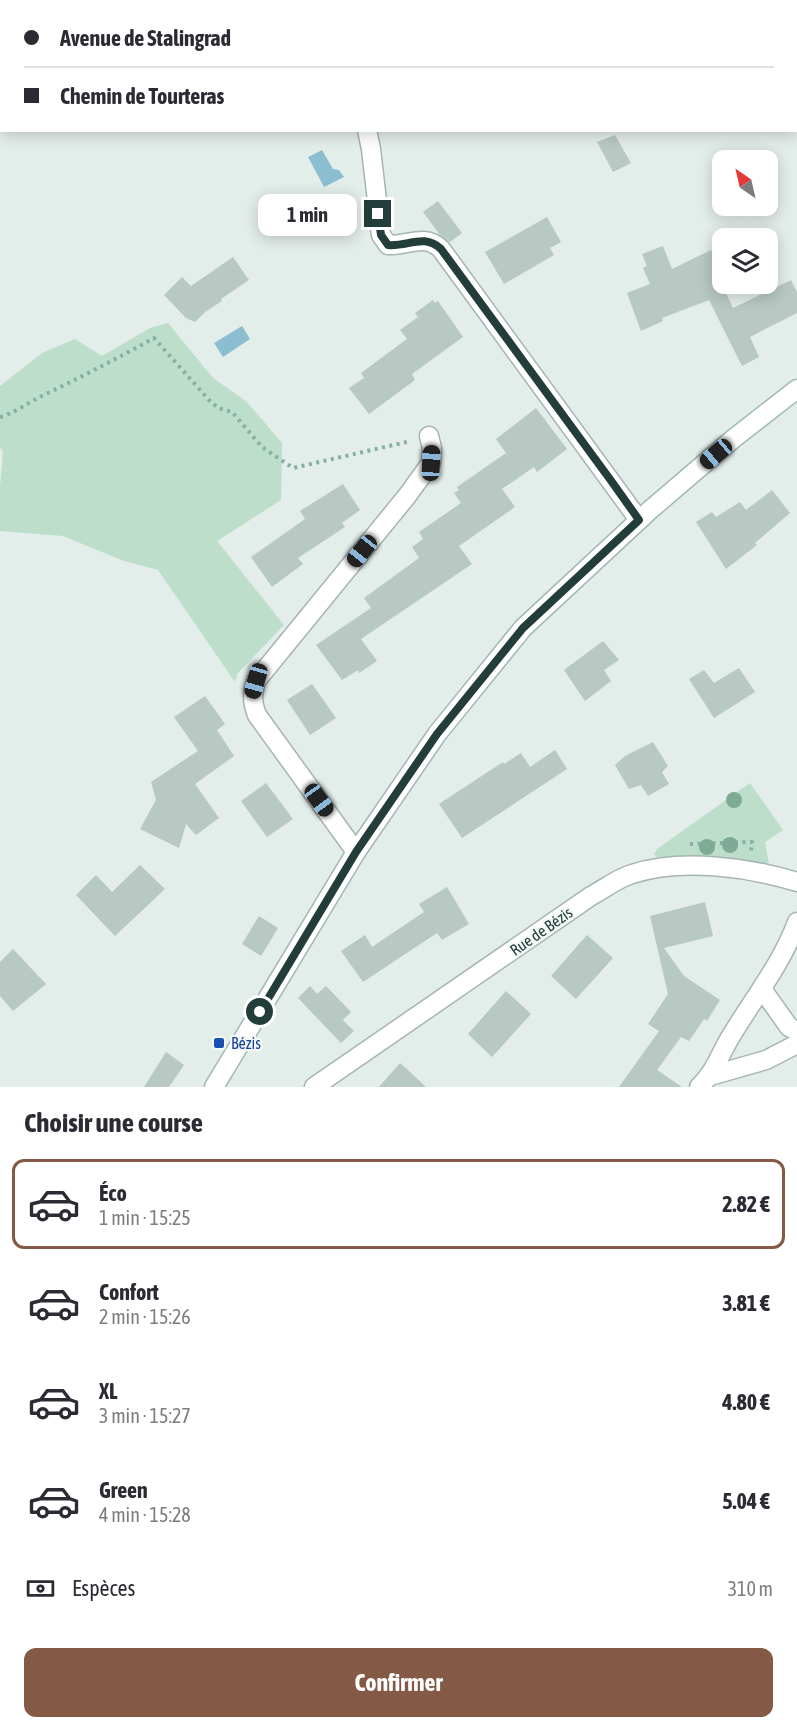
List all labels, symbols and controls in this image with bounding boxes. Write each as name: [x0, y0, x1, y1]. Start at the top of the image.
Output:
text: Avenue de Stalingrad: [60, 25, 231, 51]
text: Chemin de Tourteras: [60, 83, 224, 109]
north arrow: [712, 150, 778, 216]
map controls: [712, 150, 778, 294]
callout: 1 min: [258, 193, 357, 235]
route end: [364, 200, 391, 227]
text: 1 min: [287, 203, 328, 226]
button: layers: [712, 228, 778, 294]
car: [696, 436, 736, 472]
car: [421, 445, 441, 481]
car: [344, 531, 380, 571]
car: [242, 661, 270, 701]
car: [301, 780, 337, 820]
street label: Rue de Bézis: [506, 903, 576, 959]
route start: [246, 998, 273, 1025]
place label: Bézis: [231, 1034, 261, 1052]
marker: Bézis: [212, 1036, 226, 1050]
text: Choisir une course: [24, 1107, 203, 1138]
icon: car: [27, 1177, 81, 1231]
text: Éco: [99, 1180, 127, 1206]
text: 2.82 €: [722, 1191, 770, 1217]
text: 1 min · 15:25: [99, 1206, 191, 1229]
icon: car: [27, 1276, 81, 1330]
text: Confort: [99, 1279, 159, 1305]
text: 3.81 €: [722, 1290, 770, 1316]
text: 2 min · 15:26: [99, 1305, 191, 1328]
icon: car: [27, 1375, 81, 1429]
text: XL: [99, 1378, 117, 1404]
text: 4.80 €: [722, 1389, 770, 1415]
text: 3 min · 15:27: [99, 1404, 191, 1427]
icon: car: [27, 1474, 81, 1528]
text: Green: [99, 1477, 148, 1503]
text: 5.04 €: [722, 1488, 770, 1514]
text: 4 min · 15:28: [99, 1503, 191, 1526]
icon: cash: [24, 1572, 57, 1605]
text: Espèces: [72, 1575, 135, 1601]
text: 310 m: [728, 1577, 773, 1600]
button: Confirmer: [24, 1648, 773, 1717]

